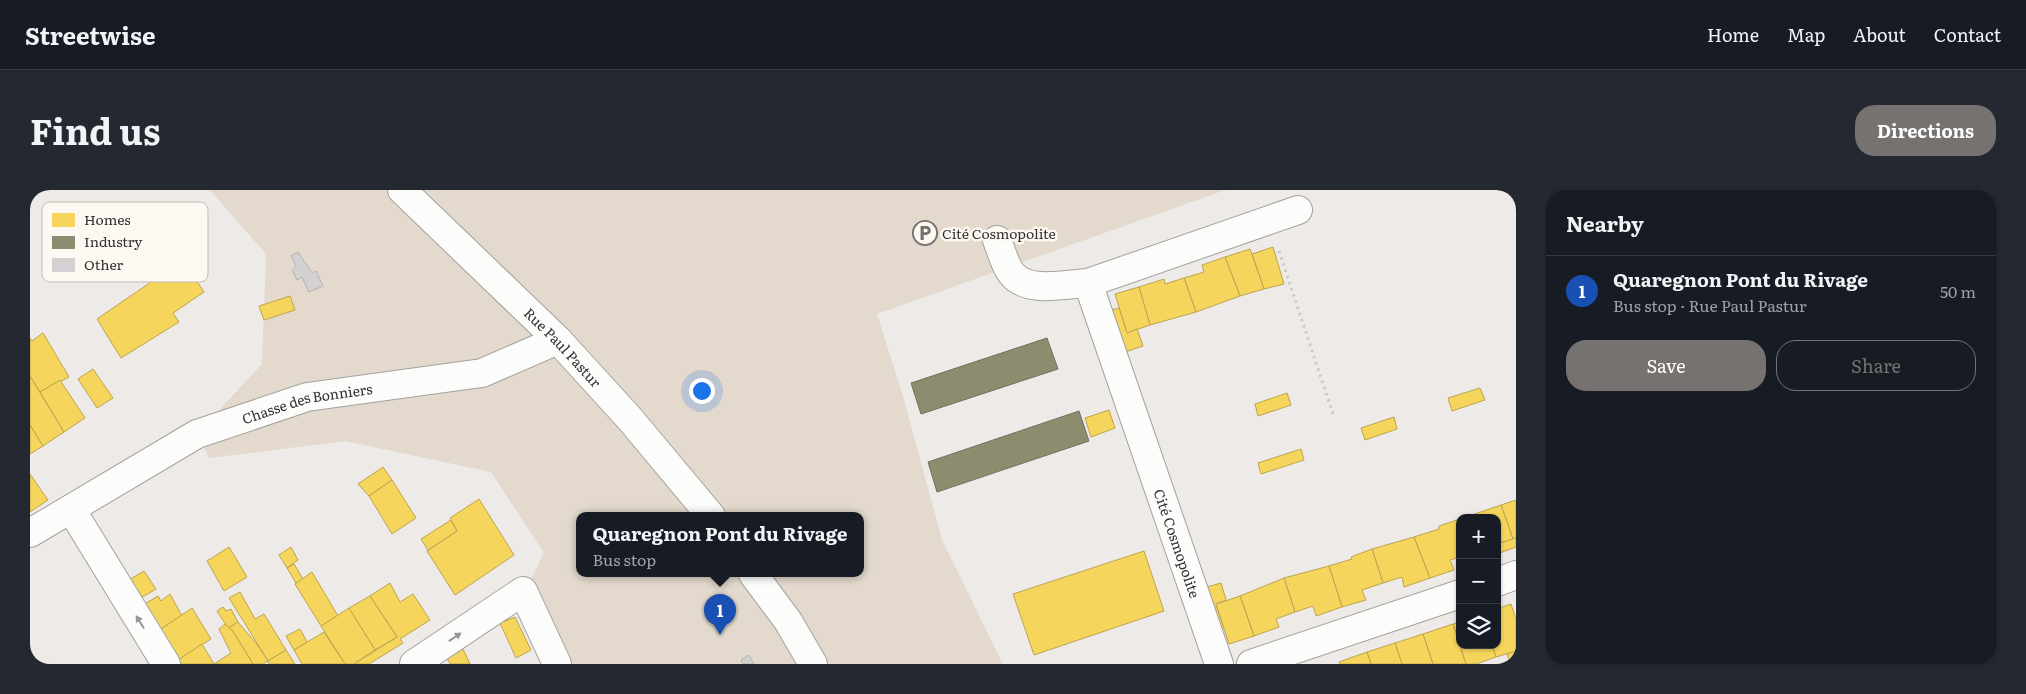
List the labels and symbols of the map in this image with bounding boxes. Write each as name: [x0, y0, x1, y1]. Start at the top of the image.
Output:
legend: [42, 202, 208, 282]
text: Homes: [84, 209, 131, 229]
parking icon: Cité Cosmopolite: [912, 220, 938, 246]
place label: Cité Cosmopolite: [942, 223, 1056, 243]
text: Industry: [84, 231, 143, 251]
text: Other: [84, 254, 124, 274]
street label: Rue Paul Pastur: [520, 303, 606, 392]
street label: Chasse des Bonniers: [239, 378, 374, 428]
your location: [689, 378, 715, 404]
street label: Cité Cosmopolite: [1150, 486, 1205, 600]
pin: 1: [704, 594, 736, 635]
one-way arrow: [135, 616, 145, 629]
one-way arrow: [448, 632, 462, 642]

